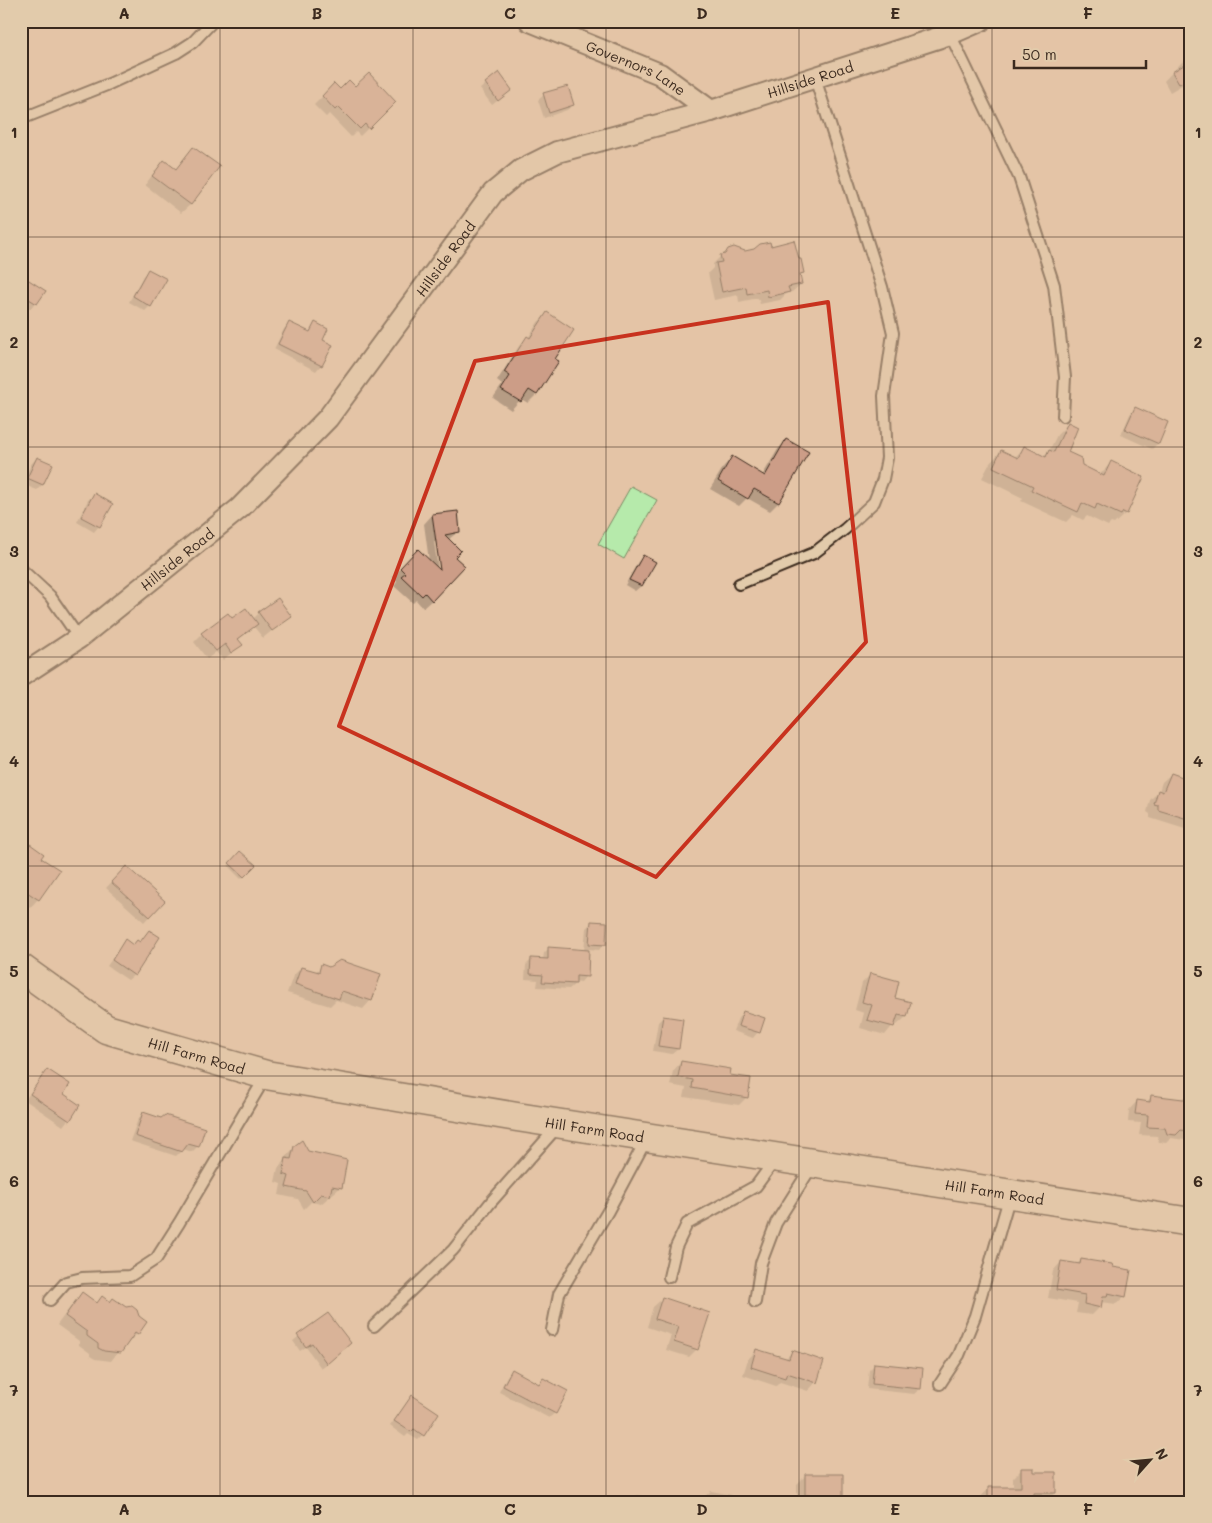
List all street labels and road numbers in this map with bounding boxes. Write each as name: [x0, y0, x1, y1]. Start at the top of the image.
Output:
street label: Governors Lane: [583, 35, 690, 99]
street label: Hillside Road: [765, 56, 856, 102]
street label: Hillside Road: [411, 217, 479, 300]
street label: Hillside Road: [136, 524, 218, 595]
street label: Hill Farm Road: [146, 1032, 247, 1078]
street label: Hill Farm Road: [544, 1112, 645, 1146]
street label: Hill Farm Road: [944, 1174, 1046, 1209]

